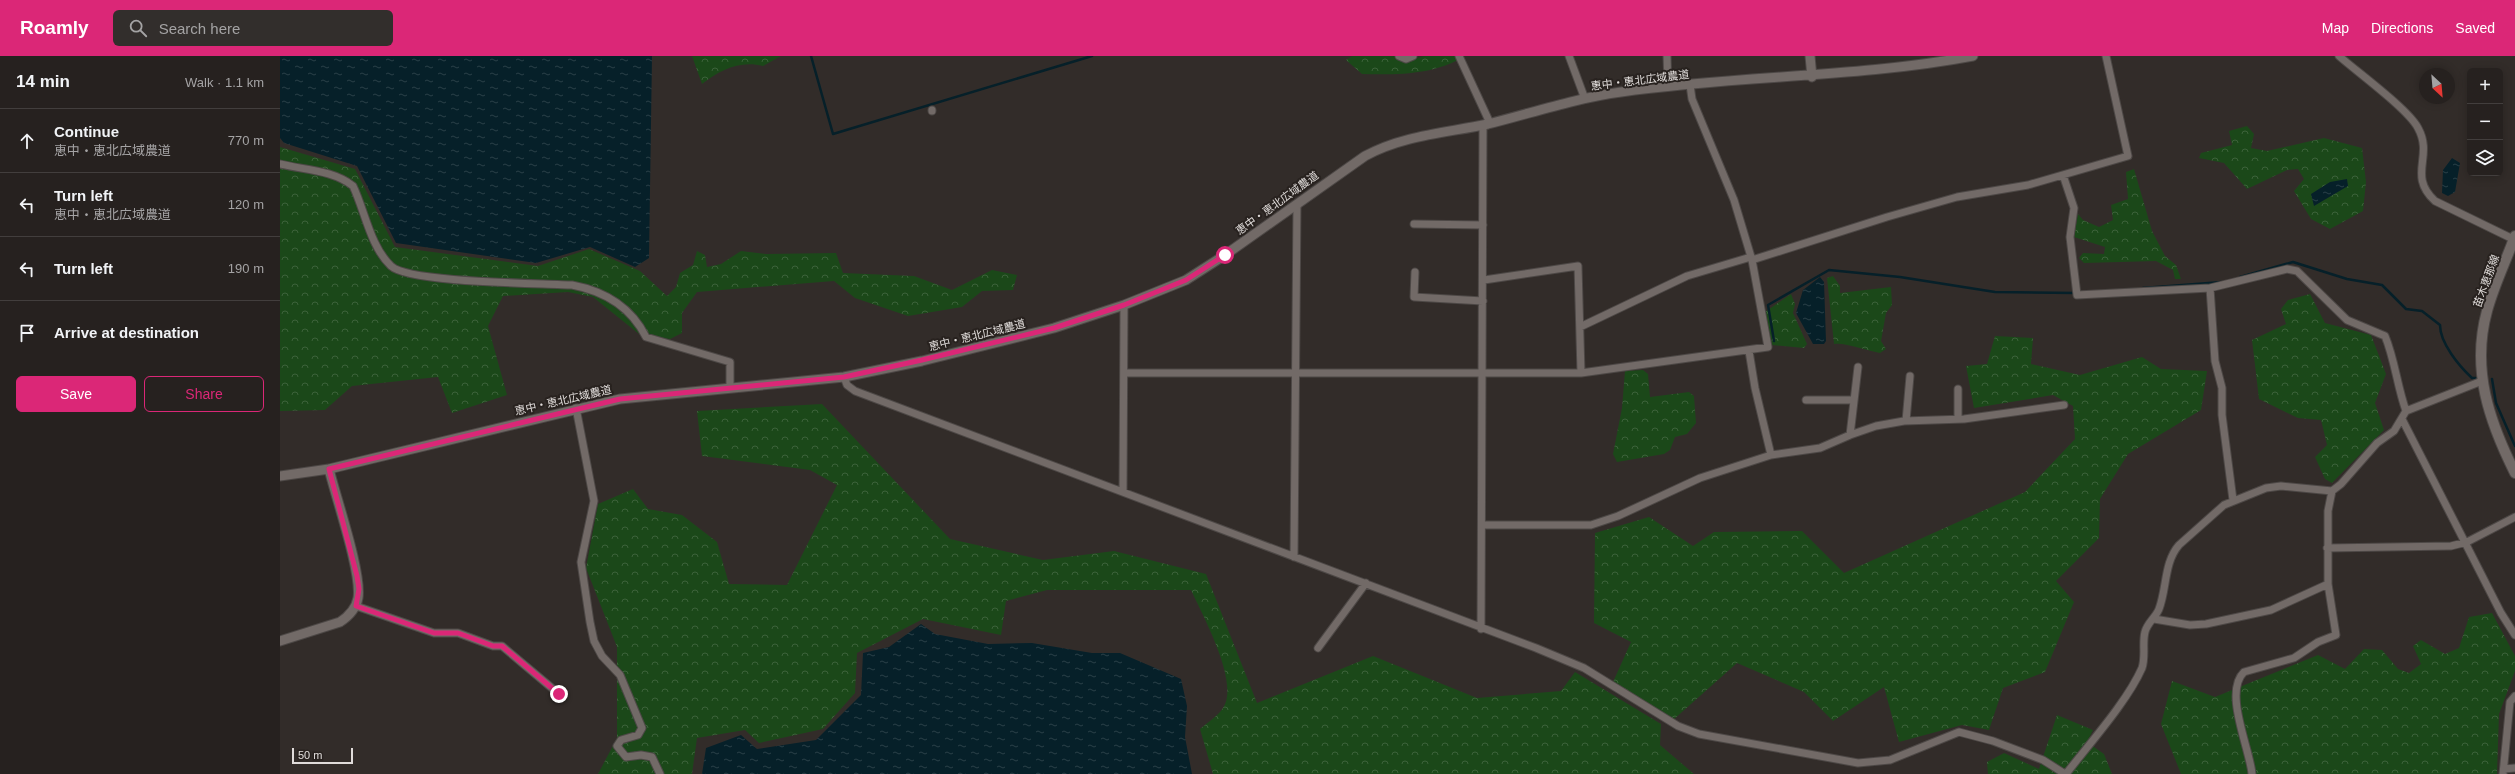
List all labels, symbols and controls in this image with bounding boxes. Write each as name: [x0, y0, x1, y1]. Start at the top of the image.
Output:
search box: [113, 10, 393, 46]
text: Roamly: [20, 17, 89, 38]
icon: search: [127, 17, 149, 39]
text: Search here: [159, 20, 240, 37]
text: Map: [2322, 20, 2349, 36]
text: Directions: [2371, 20, 2433, 36]
text: Saved: [2455, 20, 2495, 36]
street label: 恵中・恵北広域農道: [1590, 68, 1690, 92]
north arrow: [2419, 68, 2455, 104]
map controls: [2467, 68, 2503, 176]
button: +: [2467, 68, 2503, 104]
text: 14 min: [16, 72, 70, 91]
text: Walk · 1.1 km: [185, 75, 264, 90]
button: −: [2467, 104, 2503, 140]
text: Continue: [54, 123, 119, 140]
icon: ahead: [16, 130, 38, 152]
text: 770 m: [228, 133, 264, 148]
button: layers: [2467, 140, 2503, 176]
text: 恵中・恵北広域農道: [54, 143, 171, 158]
street label: 恵中・恵北広域農道: [1233, 169, 1321, 237]
text: Turn left: [54, 187, 113, 204]
icon: left: [16, 194, 38, 216]
text: 120 m: [228, 197, 264, 212]
text: 恵中・恵北広域農道: [54, 207, 171, 222]
route start: [1216, 246, 1234, 264]
street label: 苗木恵那線: [2471, 253, 2501, 309]
icon: left: [16, 258, 38, 280]
text: Turn left: [54, 260, 113, 277]
text: 190 m: [228, 261, 264, 276]
street label: 恵中・恵北広域農道: [928, 317, 1026, 353]
icon: arrive: [16, 322, 38, 344]
text: Arrive at destination: [54, 324, 199, 341]
button: Save: [16, 376, 136, 412]
button: Share: [144, 376, 264, 412]
street label: 恵中・恵北広域農道: [513, 383, 613, 417]
route end: [550, 685, 568, 703]
scale bar: [292, 746, 353, 765]
text: 50 m: [298, 749, 322, 761]

